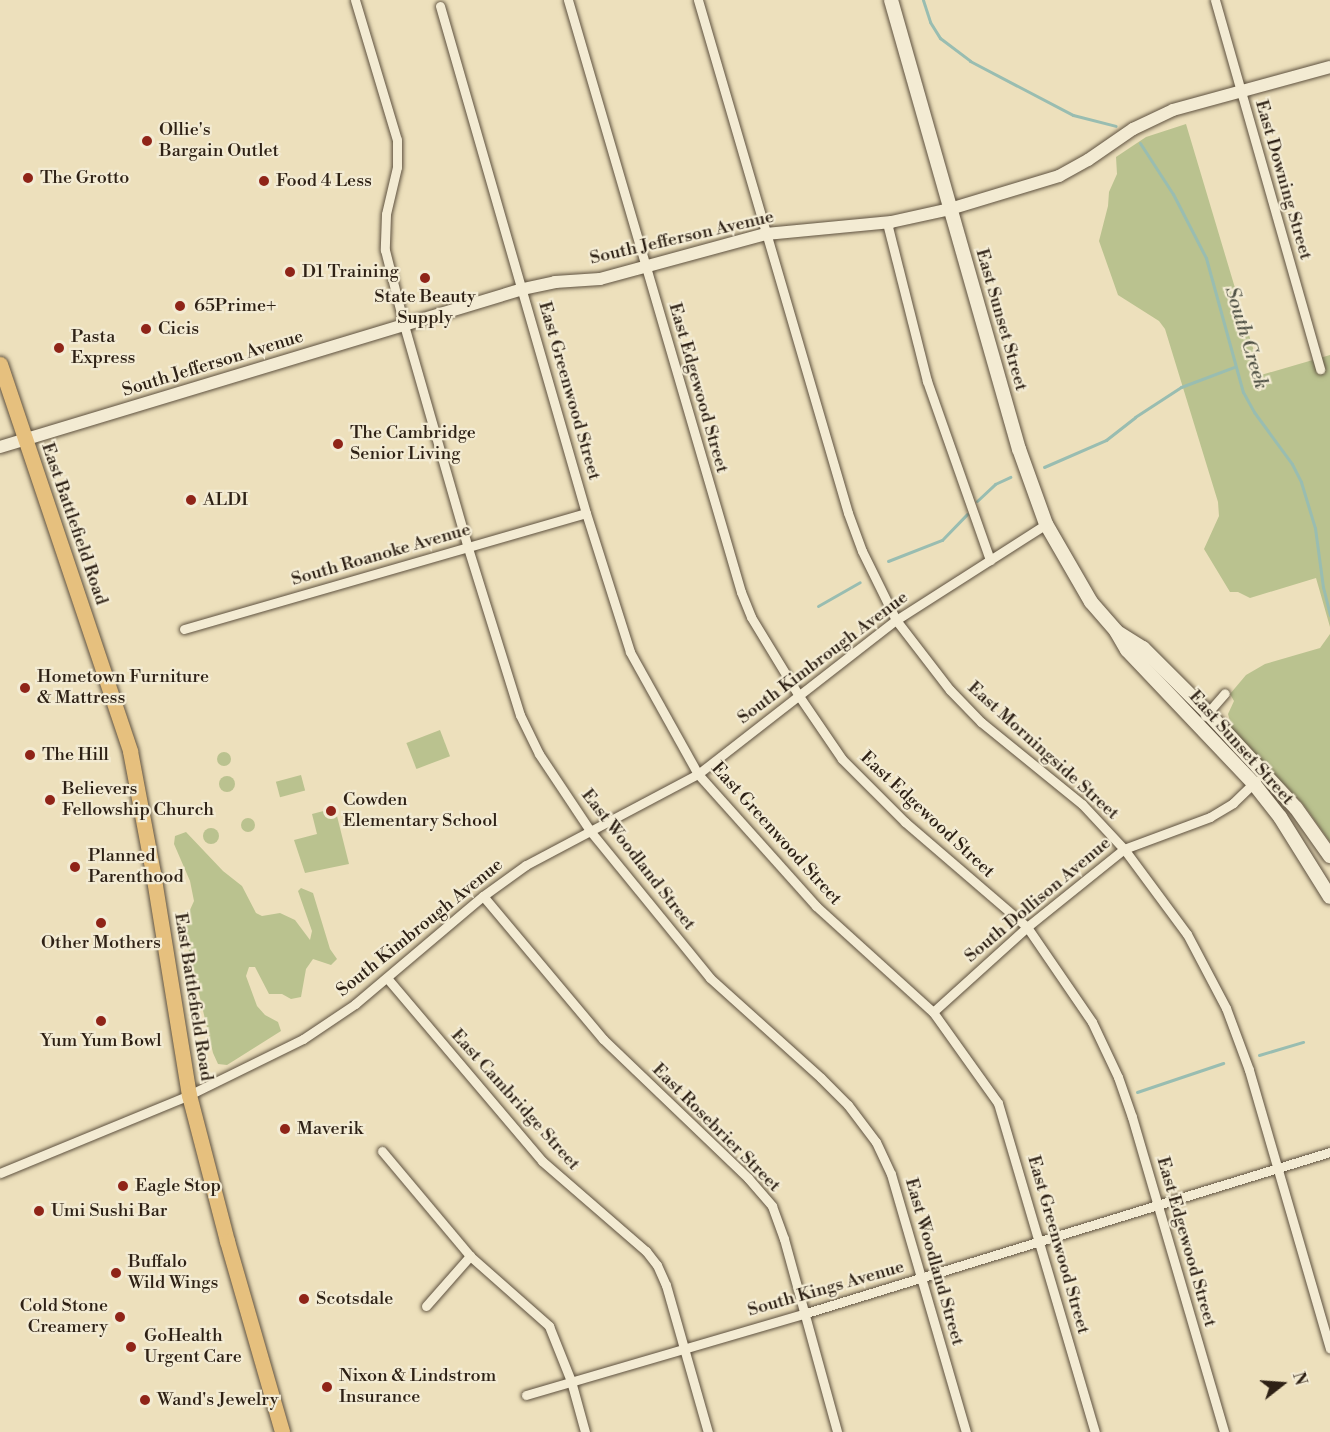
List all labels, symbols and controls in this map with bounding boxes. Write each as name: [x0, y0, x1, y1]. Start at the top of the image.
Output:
street label: East Downing Street: [1250, 98, 1316, 262]
place label: Ollie's Bargain Outlet: [159, 120, 279, 162]
marker: Ollie's Bargain Outlet: [140, 134, 154, 148]
place label: The Grotto: [40, 167, 129, 189]
place label: Food 4 Less: [276, 170, 372, 192]
marker: The Grotto: [21, 171, 35, 185]
marker: Food 4 Less: [257, 174, 271, 188]
street label: South Jefferson Avenue: [588, 206, 776, 270]
street label: East Sunset Street: [970, 246, 1032, 394]
place label: D1 Training: [302, 261, 399, 283]
marker: D1 Training: [283, 265, 297, 279]
marker: State Beauty Supply: [418, 271, 432, 285]
water label: South Creek: [1219, 284, 1273, 392]
place label: State Beauty Supply: [374, 287, 476, 330]
place label: 65Prime+: [194, 295, 276, 317]
marker: 65Prime+: [171, 297, 189, 315]
street label: East Greenwood Street: [533, 299, 605, 483]
street label: East Edgewood Street: [663, 301, 733, 475]
place label: Cicis: [158, 318, 199, 340]
marker: Cicis: [139, 322, 153, 336]
street label: South Jefferson Avenue: [120, 326, 306, 402]
place label: Pasta Express: [71, 327, 135, 370]
marker: Pasta Express: [52, 341, 66, 355]
place label: The Cambridge Senior Living: [350, 423, 476, 466]
marker: The Cambridge Senior Living: [331, 437, 345, 451]
street label: East Battlefield Road: [36, 440, 112, 608]
place label: ALDI: [203, 489, 248, 511]
marker: ALDI: [184, 493, 198, 507]
street label: South Roanoke Avenue: [289, 519, 473, 591]
street label: South Kimbrough Avenue: [734, 587, 912, 729]
place label: Hometown Furniture & Mattress: [37, 667, 209, 710]
street label: East Morningside Street: [963, 677, 1123, 825]
marker: Hometown Furniture & Mattress: [18, 681, 32, 695]
street label: East Sunset Street: [1184, 686, 1298, 810]
place label: The Hill: [42, 744, 109, 766]
street label: East Edgewood Street: [855, 747, 999, 883]
marker: The Hill: [23, 748, 37, 762]
street label: East Greenwood Street: [706, 758, 846, 910]
place label: Believers Fellowship Church: [62, 779, 214, 822]
street label: East Woodland Street: [576, 785, 700, 935]
place label: Cowden Elementary School: [343, 790, 498, 832]
marker: Believers Fellowship Church: [43, 793, 57, 807]
marker: Cowden Elementary School: [324, 804, 338, 818]
street label: South Dollison Avenue: [961, 833, 1115, 967]
place label: Planned Parenthood: [88, 846, 184, 888]
street label: South Kimbrough Avenue: [332, 854, 508, 1002]
marker: Planned Parenthood: [66, 858, 84, 876]
street label: East Battlefield Road: [169, 911, 217, 1083]
marker: Other Mothers: [94, 916, 108, 930]
place label: Other Mothers: [41, 932, 161, 954]
marker: Yum Yum Bowl: [94, 1014, 108, 1028]
street label: East Cambridge Street: [446, 1025, 584, 1175]
place label: Yum Yum Bowl: [41, 1030, 161, 1052]
street label: East Rosebrier Street: [647, 1059, 785, 1197]
place label: Maverik: [297, 1118, 363, 1140]
marker: Maverik: [278, 1122, 292, 1136]
street label: East Greenwood Street: [1022, 1153, 1094, 1337]
street label: East Edgewood Street: [1151, 1155, 1221, 1329]
place label: Eagle Stop: [135, 1175, 221, 1197]
street label: East Woodland Street: [900, 1176, 968, 1348]
marker: Eagle Stop: [116, 1179, 130, 1193]
place label: Umi Sushi Bar: [51, 1200, 168, 1222]
marker: Umi Sushi Bar: [32, 1204, 46, 1218]
place label: Buffalo Wild Wings: [128, 1252, 218, 1294]
street label: South Kings Avenue: [745, 1256, 907, 1322]
marker: Buffalo Wild Wings: [109, 1266, 123, 1280]
place label: Scotsdale: [316, 1288, 393, 1310]
marker: Scotsdale: [297, 1292, 311, 1306]
place label: Cold Stone Creamery: [20, 1296, 108, 1338]
marker: Cold Stone Creamery: [113, 1310, 127, 1324]
place label: GoHealth Urgent Care: [144, 1326, 242, 1368]
marker: GoHealth Urgent Care: [122, 1338, 140, 1356]
north arrow: [1252, 1354, 1312, 1414]
place label: Nixon & Lindstrom Insurance: [339, 1366, 496, 1408]
text: N: [1288, 1370, 1311, 1388]
marker: Nixon & Lindstrom Insurance: [320, 1380, 334, 1394]
place label: Wand's Jewelry: [157, 1389, 279, 1411]
marker: Wand's Jewelry: [138, 1393, 152, 1407]

